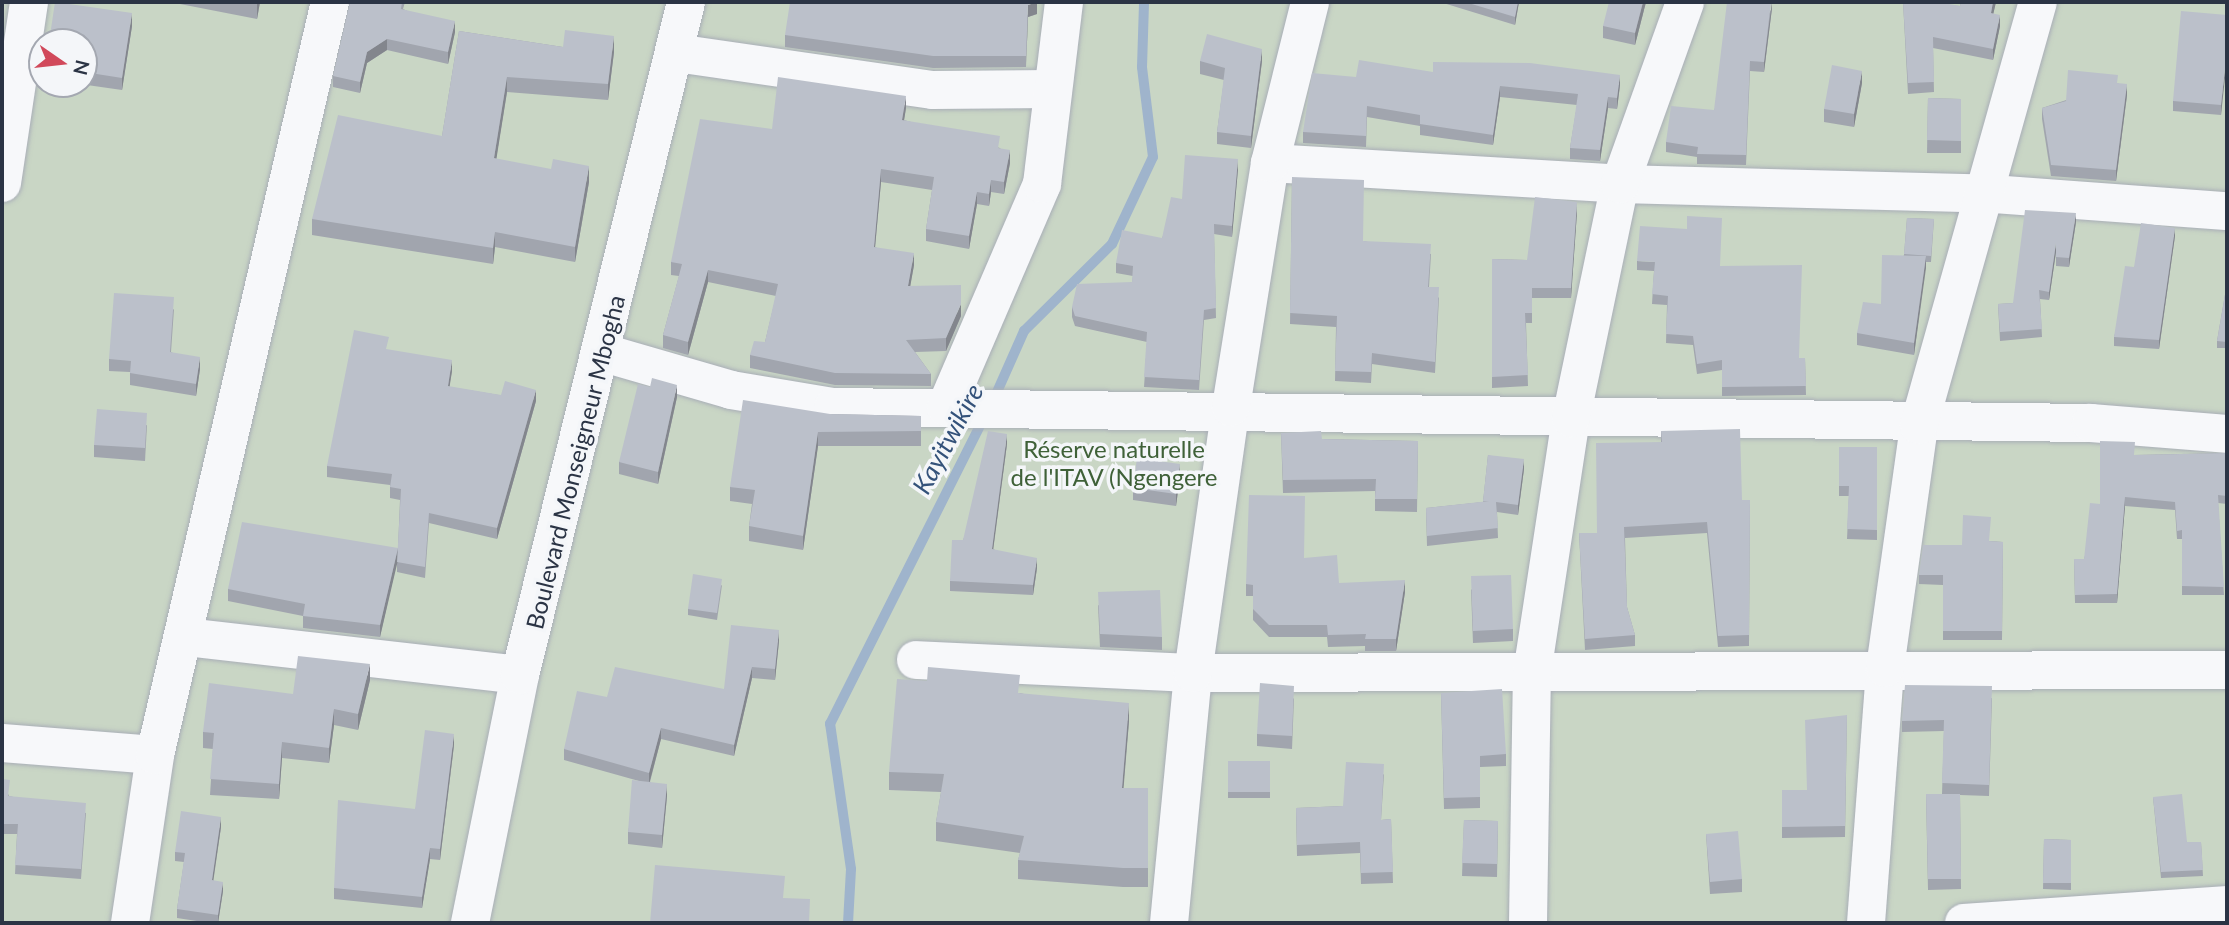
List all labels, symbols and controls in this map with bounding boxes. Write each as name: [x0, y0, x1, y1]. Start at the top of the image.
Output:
north arrow: [28, 28, 98, 98]
text: N: [69, 58, 95, 78]
street label: Boulevard Monseigneur Mbogha: [519, 292, 631, 632]
water label: Kayitwikire: [906, 379, 990, 499]
park label: Réserve naturelle de l'ITAV (Ngengere: [1010, 435, 1218, 491]

